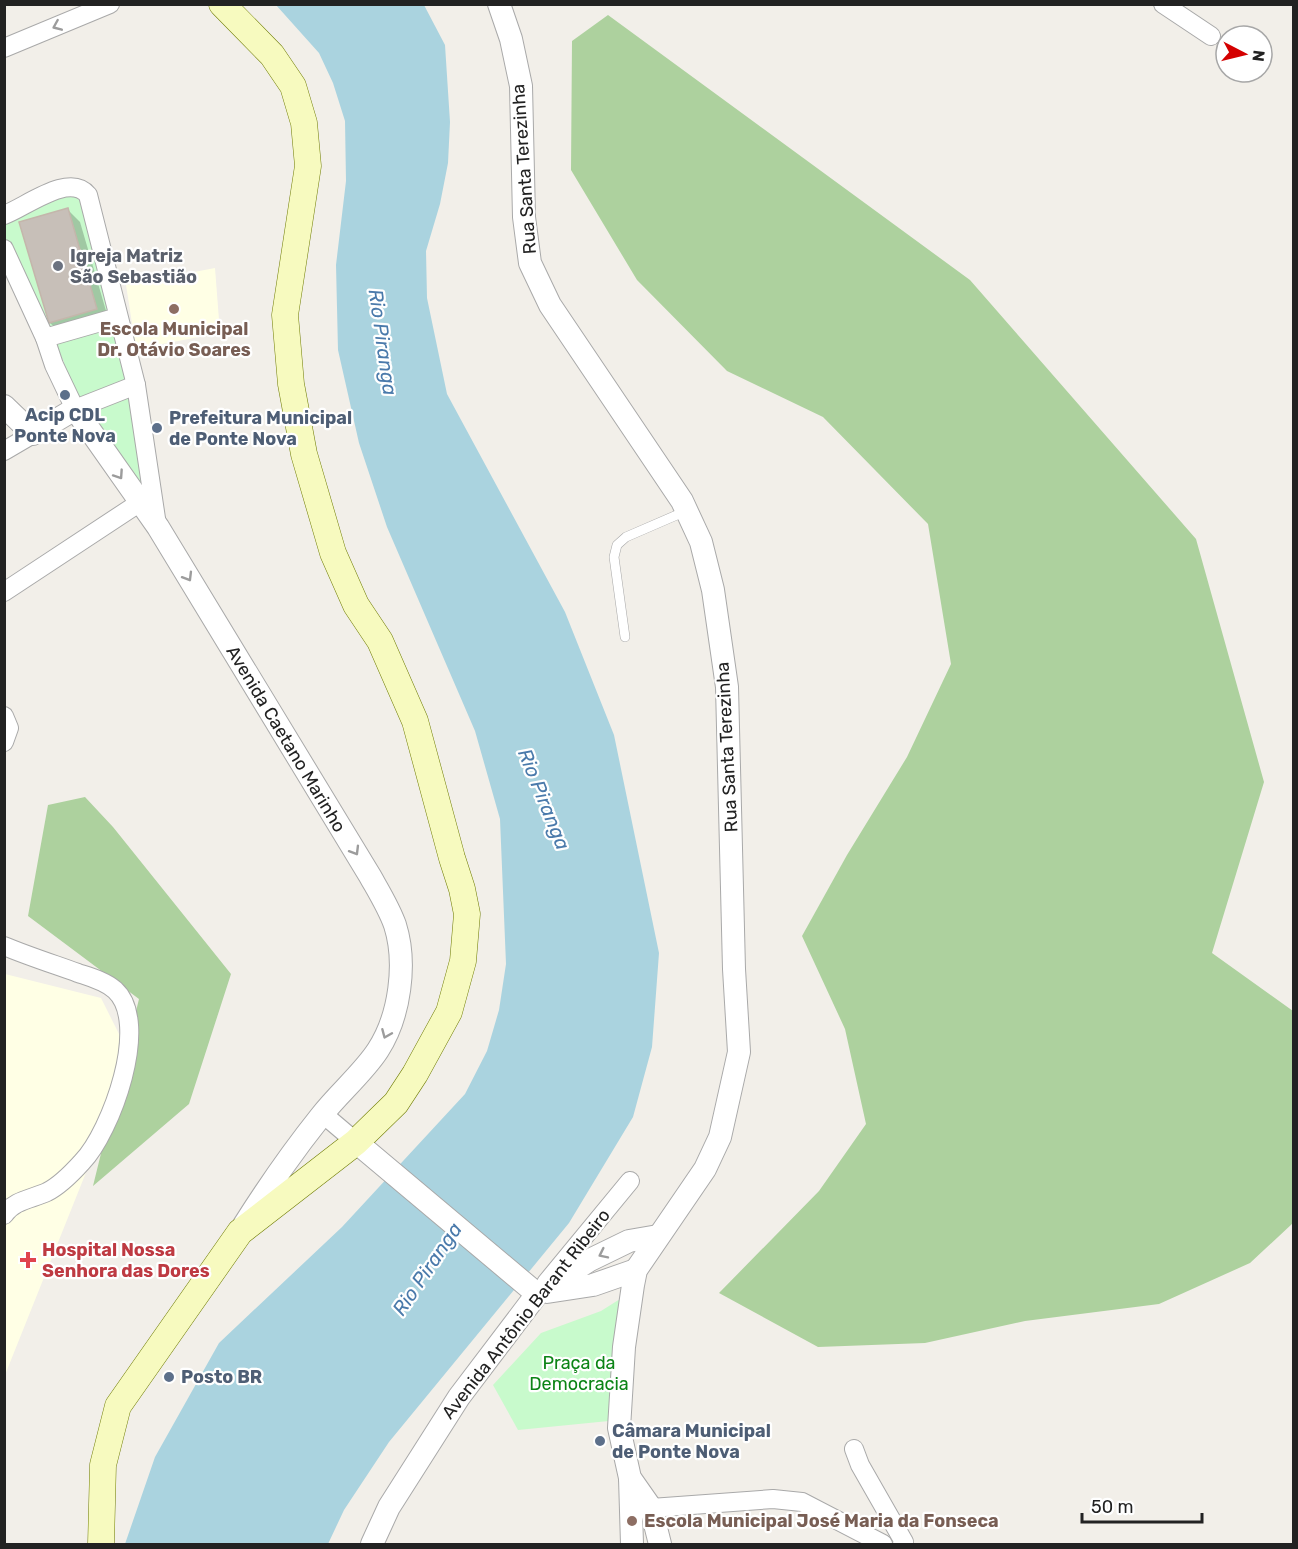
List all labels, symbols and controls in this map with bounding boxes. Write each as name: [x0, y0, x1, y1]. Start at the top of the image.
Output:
one-way arrow: [53, 19, 64, 31]
north arrow: [1214, 24, 1274, 84]
text: N: [1248, 49, 1269, 63]
street label: Rua Santa Terezinha: [507, 83, 541, 255]
place label: Igreja Matriz São Sebastião: [70, 245, 197, 288]
marker: Igreja Matriz São Sebastião: [51, 259, 65, 273]
water label: Rio Piranga: [364, 287, 402, 397]
marker: Escola Municipal Dr. Otávio Soares: [167, 302, 181, 316]
place label: Escola Municipal Dr. Otávio Soares: [97, 318, 251, 361]
marker: Acip CDL Ponte Nova: [58, 388, 72, 402]
place label: Acip CDL Ponte Nova: [14, 404, 116, 447]
place label: Prefeitura Municipal de Ponte Nova: [169, 407, 352, 450]
marker: Prefeitura Municipal de Ponte Nova: [150, 421, 164, 435]
one-way arrow: [112, 468, 123, 479]
one-way arrow: [181, 571, 192, 581]
street label: Avenida Caetano Marinho: [222, 642, 350, 836]
street label: Rua Santa Terezinha: [712, 661, 742, 833]
water label: Rio Piranga: [513, 745, 575, 853]
one-way arrow: [348, 845, 359, 855]
one-way arrow: [381, 1027, 393, 1038]
street label: Avenida Antônio Barant Ribeiro: [437, 1205, 615, 1423]
water label: Rio Piranga: [387, 1218, 467, 1320]
place label: Hospital Nossa Senhora das Dores: [42, 1239, 210, 1282]
one-way arrow: [598, 1247, 609, 1258]
marker: Hospital Nossa Senhora das Dores: [19, 1251, 37, 1269]
park label: Praça da Democracia: [529, 1352, 629, 1395]
place label: Posto BR: [181, 1366, 262, 1388]
marker: Posto BR: [162, 1370, 176, 1384]
place label: Câmara Municipal de Ponte Nova: [612, 1420, 771, 1463]
marker: Câmara Municipal de Ponte Nova: [593, 1434, 607, 1448]
scale bar: [1082, 1486, 1202, 1524]
text: 50 m: [1091, 1496, 1134, 1518]
place label: Escola Municipal José Maria da Fonseca: [644, 1510, 999, 1532]
marker: Escola Municipal José Maria da Fonseca: [625, 1514, 639, 1528]

